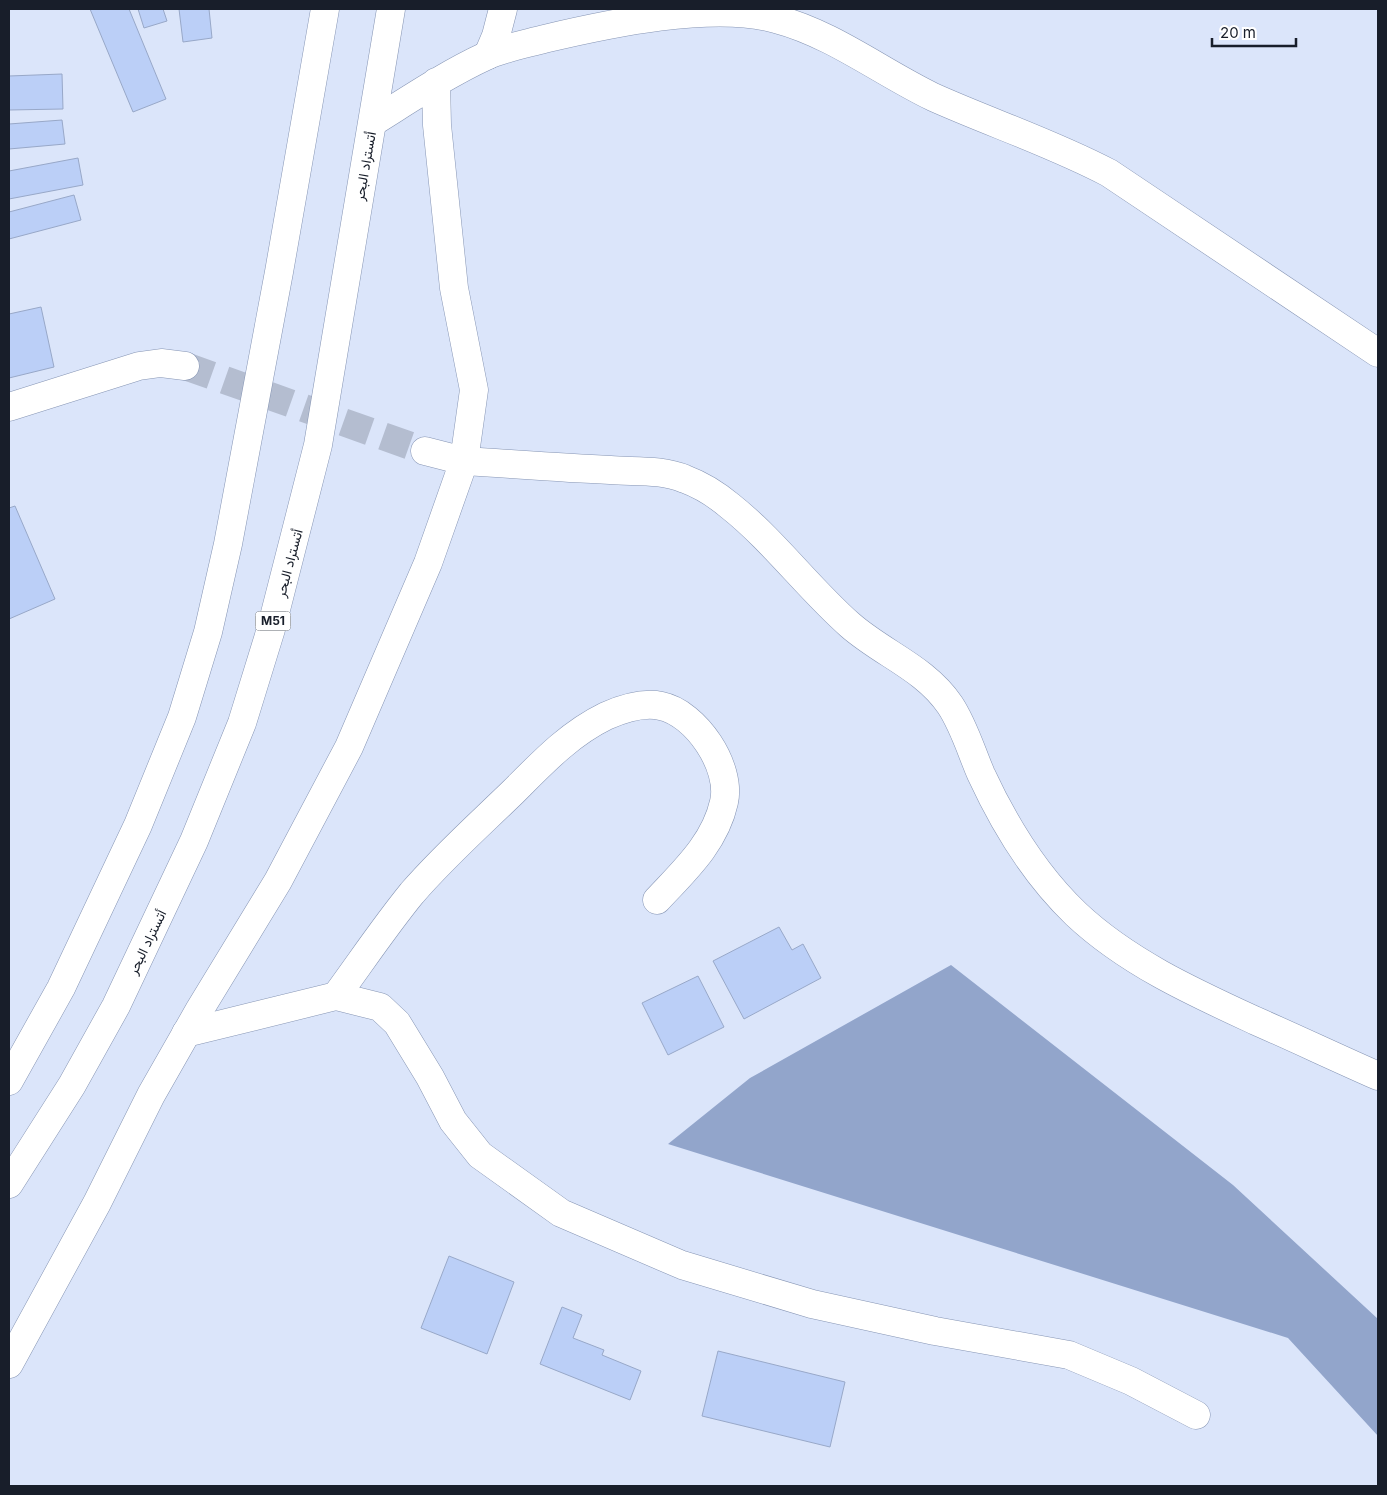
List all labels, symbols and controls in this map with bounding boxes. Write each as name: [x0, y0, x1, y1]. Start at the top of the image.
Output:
scale bar: [1212, 15, 1296, 47]
text: 20 m: [1220, 23, 1256, 42]
street label: أتستراد البحر: [350, 130, 380, 203]
street label: أتستراد البحر: [271, 527, 307, 600]
road number: M51: [256, 612, 290, 630]
street label: أتستراد البحر: [123, 907, 170, 978]

